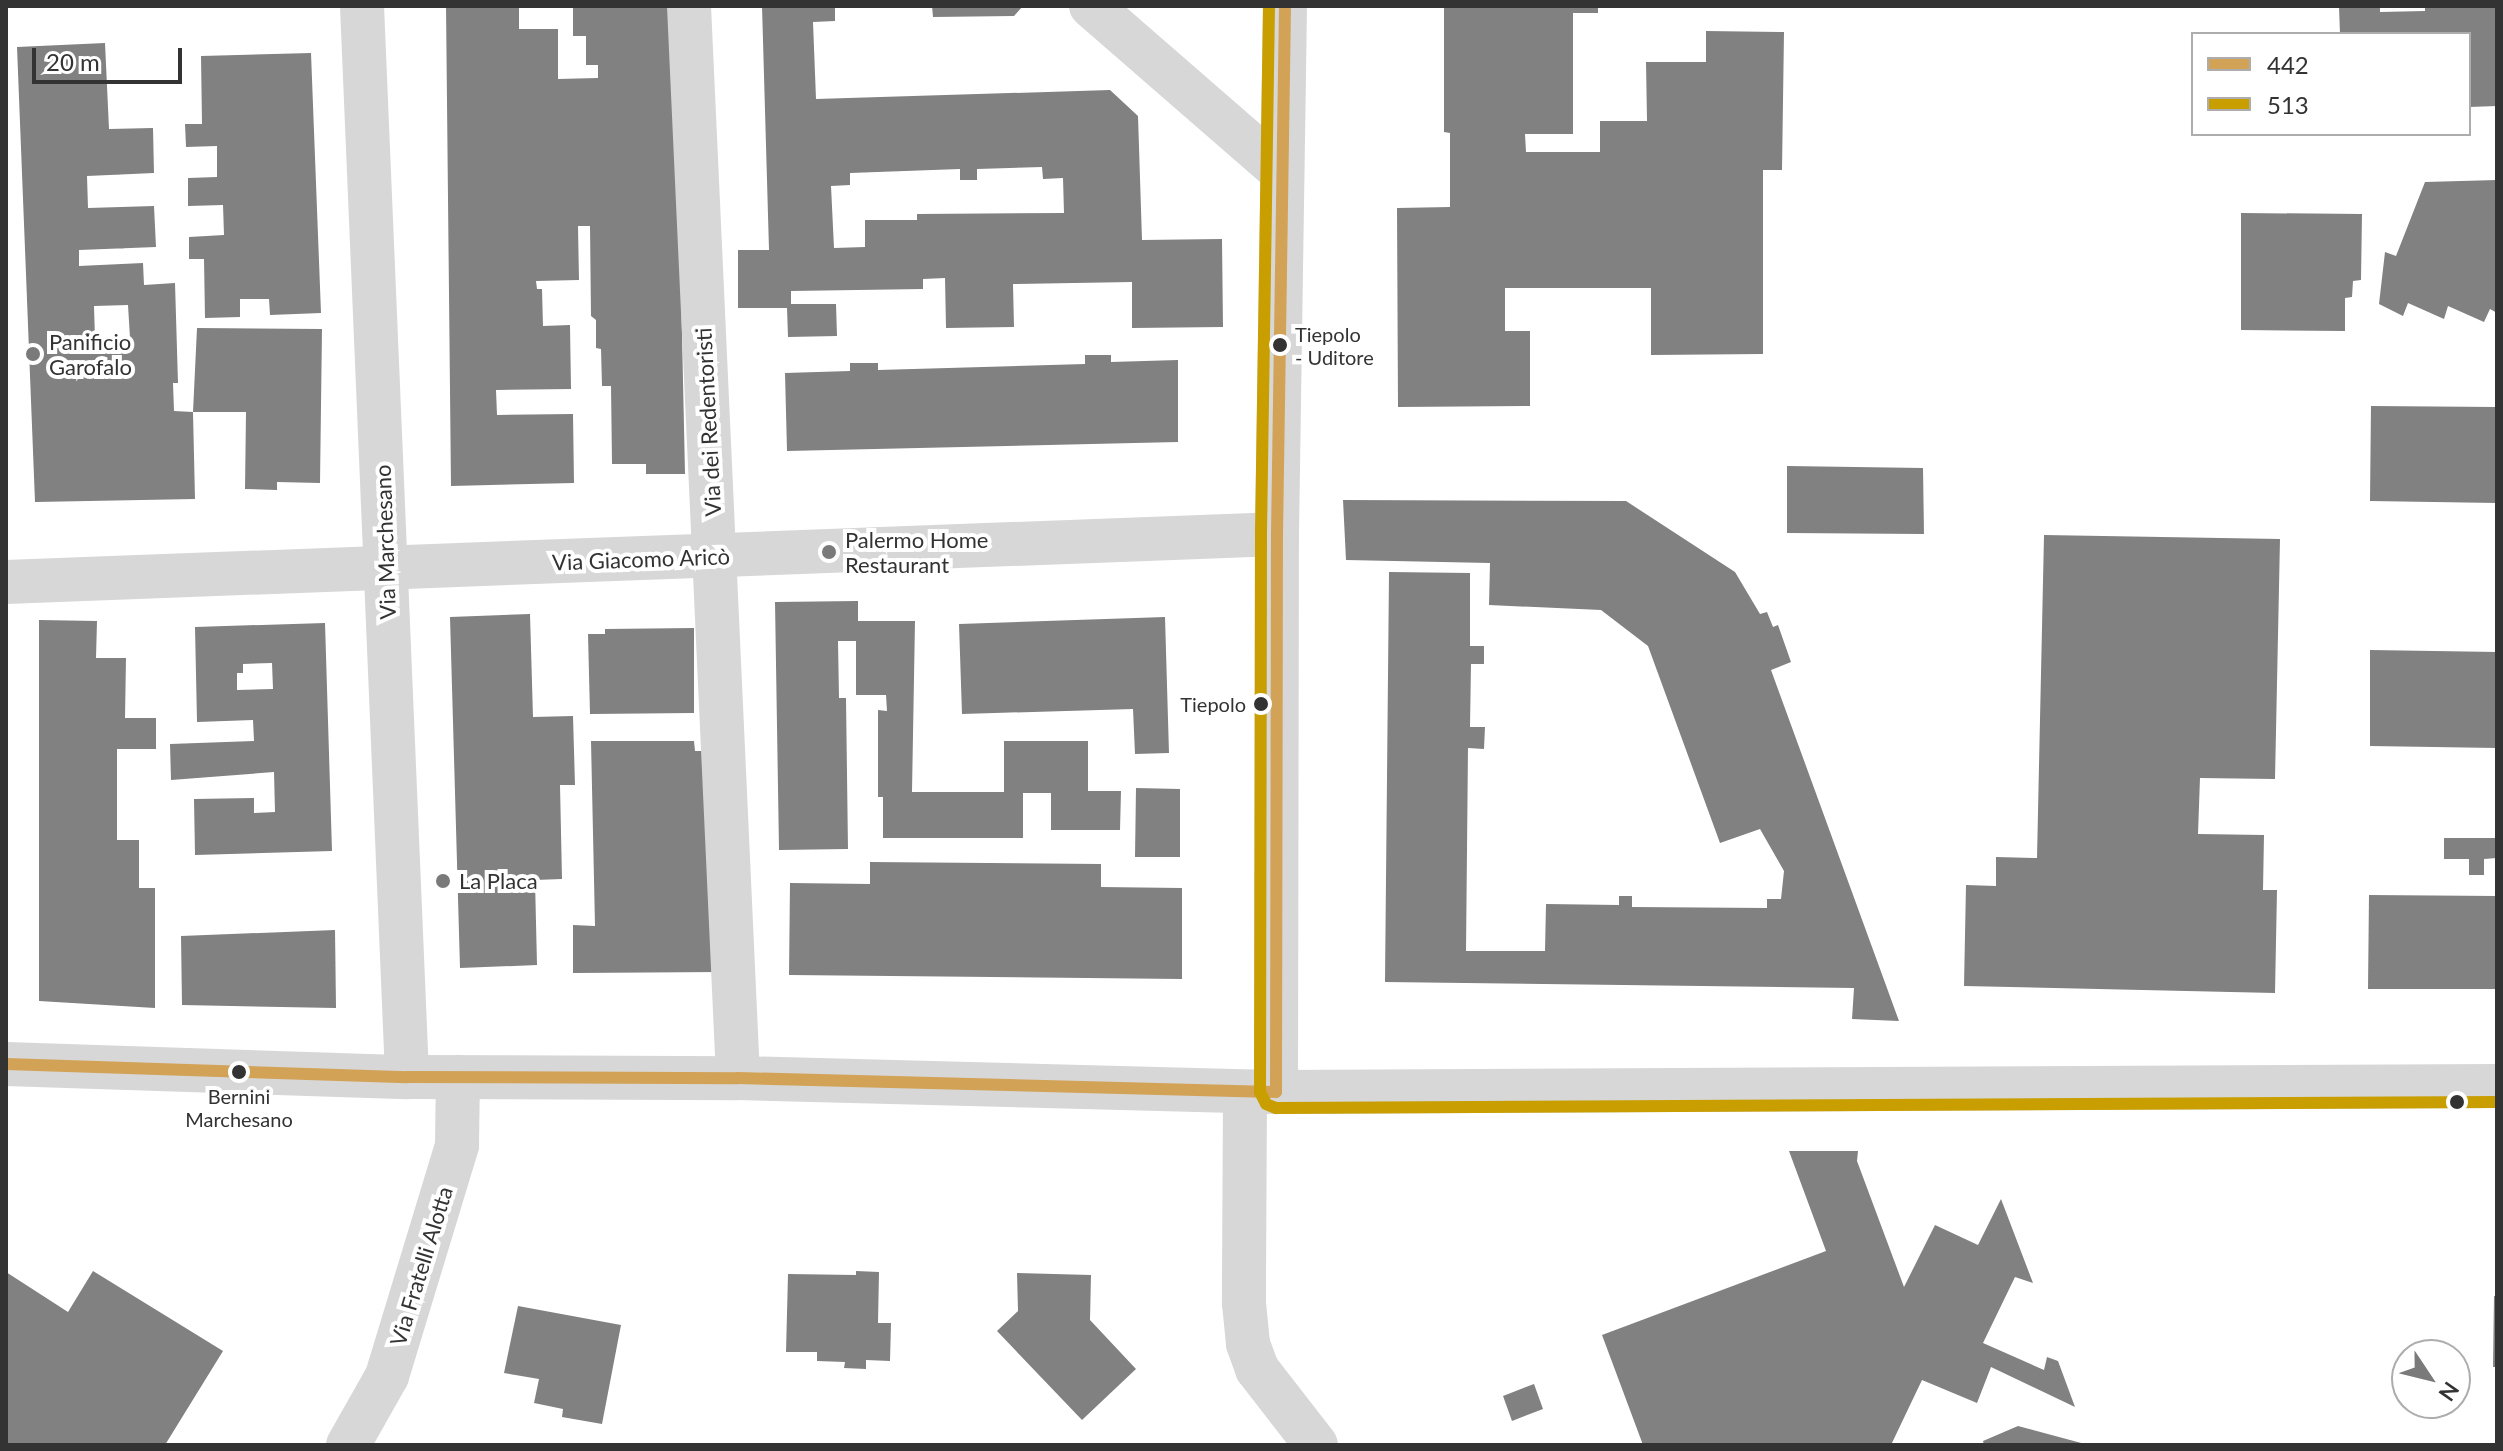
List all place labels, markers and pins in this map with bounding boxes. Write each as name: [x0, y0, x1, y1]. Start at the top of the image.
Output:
place label: Tiepolo - Uditore: [1295, 322, 1374, 369]
place label: Panificio Garofalo: [49, 328, 132, 380]
marker: Tiepolo - Uditore: [1272, 337, 1288, 353]
marker: Panificio Garofalo: [24, 345, 42, 363]
place label: Palermo Home Restaurant: [845, 526, 988, 578]
marker: Palermo Home Restaurant: [820, 543, 838, 561]
place label: Tiepolo: [1180, 692, 1246, 716]
marker: Tiepolo: [1253, 696, 1269, 712]
place label: La Placa: [459, 868, 538, 894]
marker: La Placa: [434, 872, 452, 890]
marker: Bernini Marchesano: [231, 1064, 247, 1080]
place label: Bernini Marchesano: [185, 1084, 293, 1131]
unlabelled marker: [2449, 1094, 2465, 1110]

